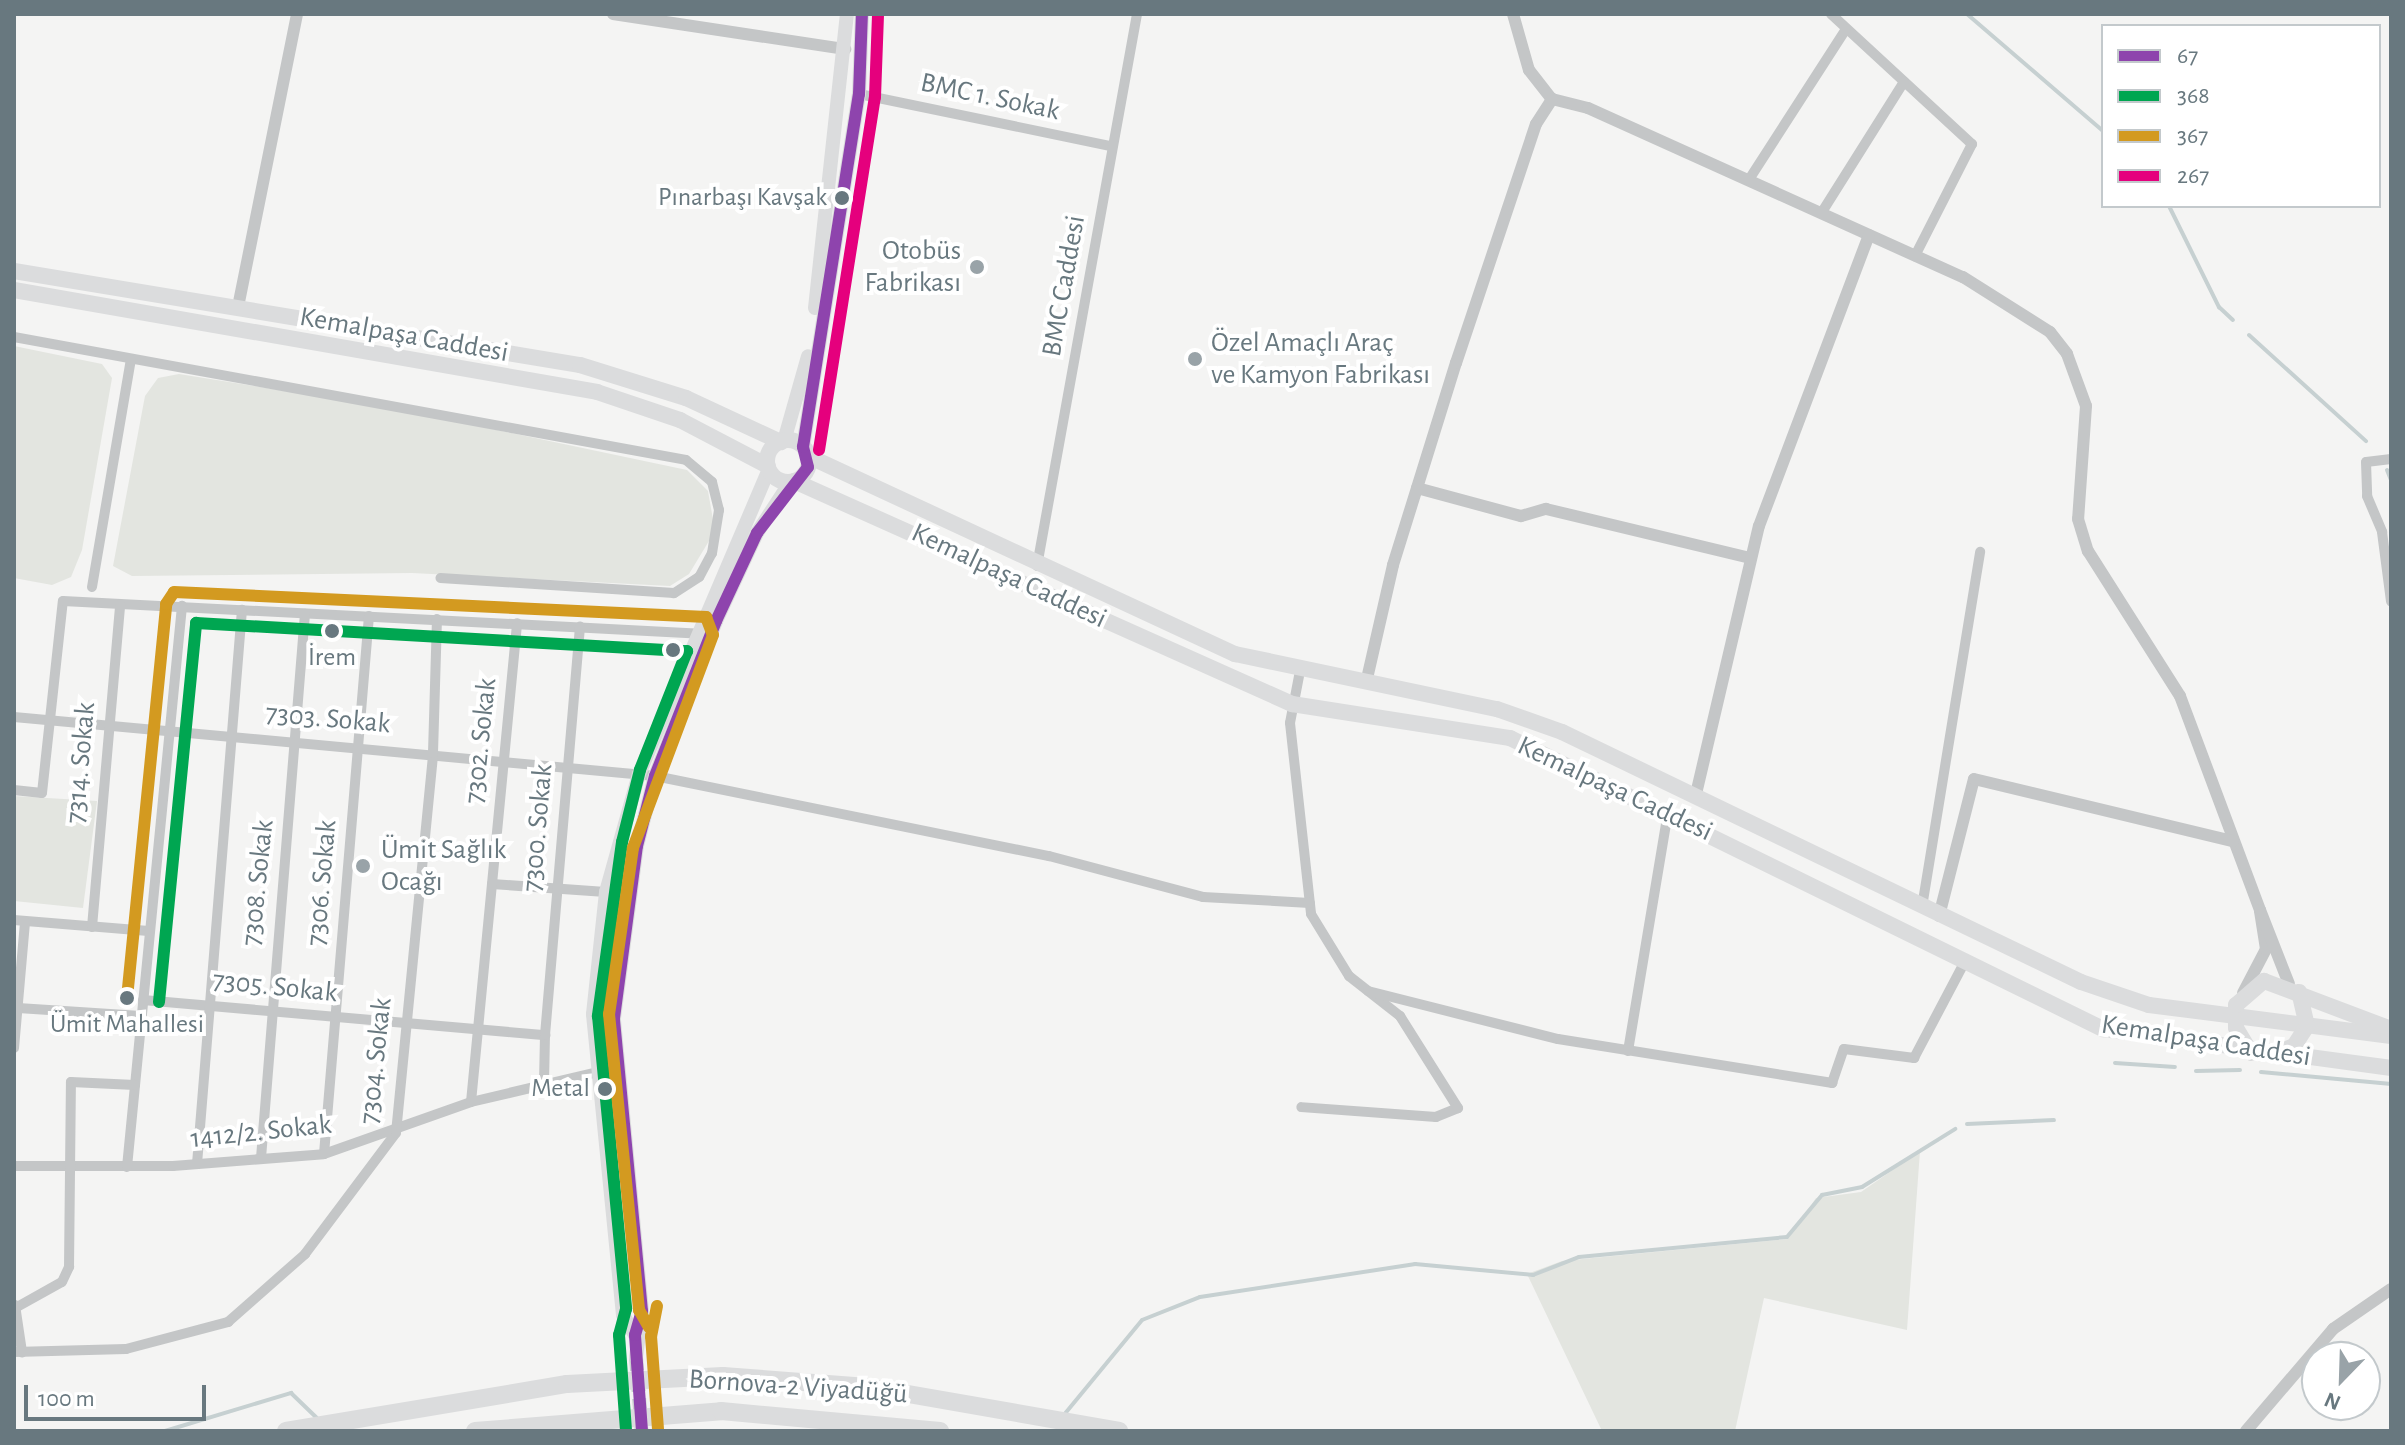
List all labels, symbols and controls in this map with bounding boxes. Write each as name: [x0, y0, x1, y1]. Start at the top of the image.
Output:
legend: [2101, 24, 2381, 208]
text: 67: [2177, 44, 2198, 68]
street label: BMC 1. Sokak: [917, 66, 1063, 128]
text: 368: [2177, 84, 2210, 108]
text: 367: [2177, 124, 2208, 148]
text: 267: [2177, 164, 2209, 188]
place label: Pınarbaşı Kavşak: [658, 182, 827, 214]
marker: Pınarbaşı Kavşak: [834, 190, 850, 206]
street label: BMC Caddesi: [1035, 213, 1093, 359]
place label: Otobüs Fabrikası: [865, 234, 961, 300]
marker: Otobüs Fabrikası: [968, 258, 986, 276]
street label: Kemalpaşa Caddesi: [297, 300, 511, 370]
place label: Özel Amaçlı Araç ve Kamyon Fabrikası: [1211, 326, 1430, 392]
marker: Özel Amaçlı Araç ve Kamyon Fabrikası: [1186, 350, 1204, 368]
street label: Kemalpaşa Caddesi: [906, 516, 1112, 636]
marker: İrem: [324, 623, 340, 639]
place label: İrem: [308, 642, 356, 674]
unlabelled marker: [665, 642, 681, 658]
street label: 7302. Sokak: [458, 677, 504, 805]
street label: 7303. Sokak: [264, 697, 392, 741]
street label: 7314. Sokak: [59, 701, 103, 825]
street label: Kemalpaşa Caddesi: [1512, 729, 1718, 849]
street label: 7300. Sokak: [516, 763, 560, 893]
street label: 7308. Sokak: [235, 818, 281, 948]
street label: 7306. Sokak: [300, 819, 344, 947]
place label: Ümit Sağlık Ocağı: [381, 833, 506, 899]
marker: Ümit Sağlık Ocağı: [352, 855, 374, 877]
street label: 7305. Sokak: [211, 964, 339, 1010]
marker: Ümit Mahallesi: [119, 990, 135, 1006]
street label: 7304. Sokak: [353, 996, 399, 1126]
street label: Kemalpaşa Caddesi: [2099, 1008, 2313, 1074]
place label: Ümit Mahallesi: [50, 1009, 204, 1041]
place label: Metal: [531, 1073, 590, 1105]
marker: Metal: [597, 1081, 613, 1097]
street label: 1412/2. Sokak: [189, 1108, 333, 1156]
north arrow: [2301, 1341, 2381, 1421]
street label: Bornova-2 Viyadüğü: [688, 1363, 908, 1411]
scale bar: [28, 1369, 210, 1419]
text: 100 m: [38, 1387, 95, 1411]
text: N: [2321, 1388, 2344, 1414]

